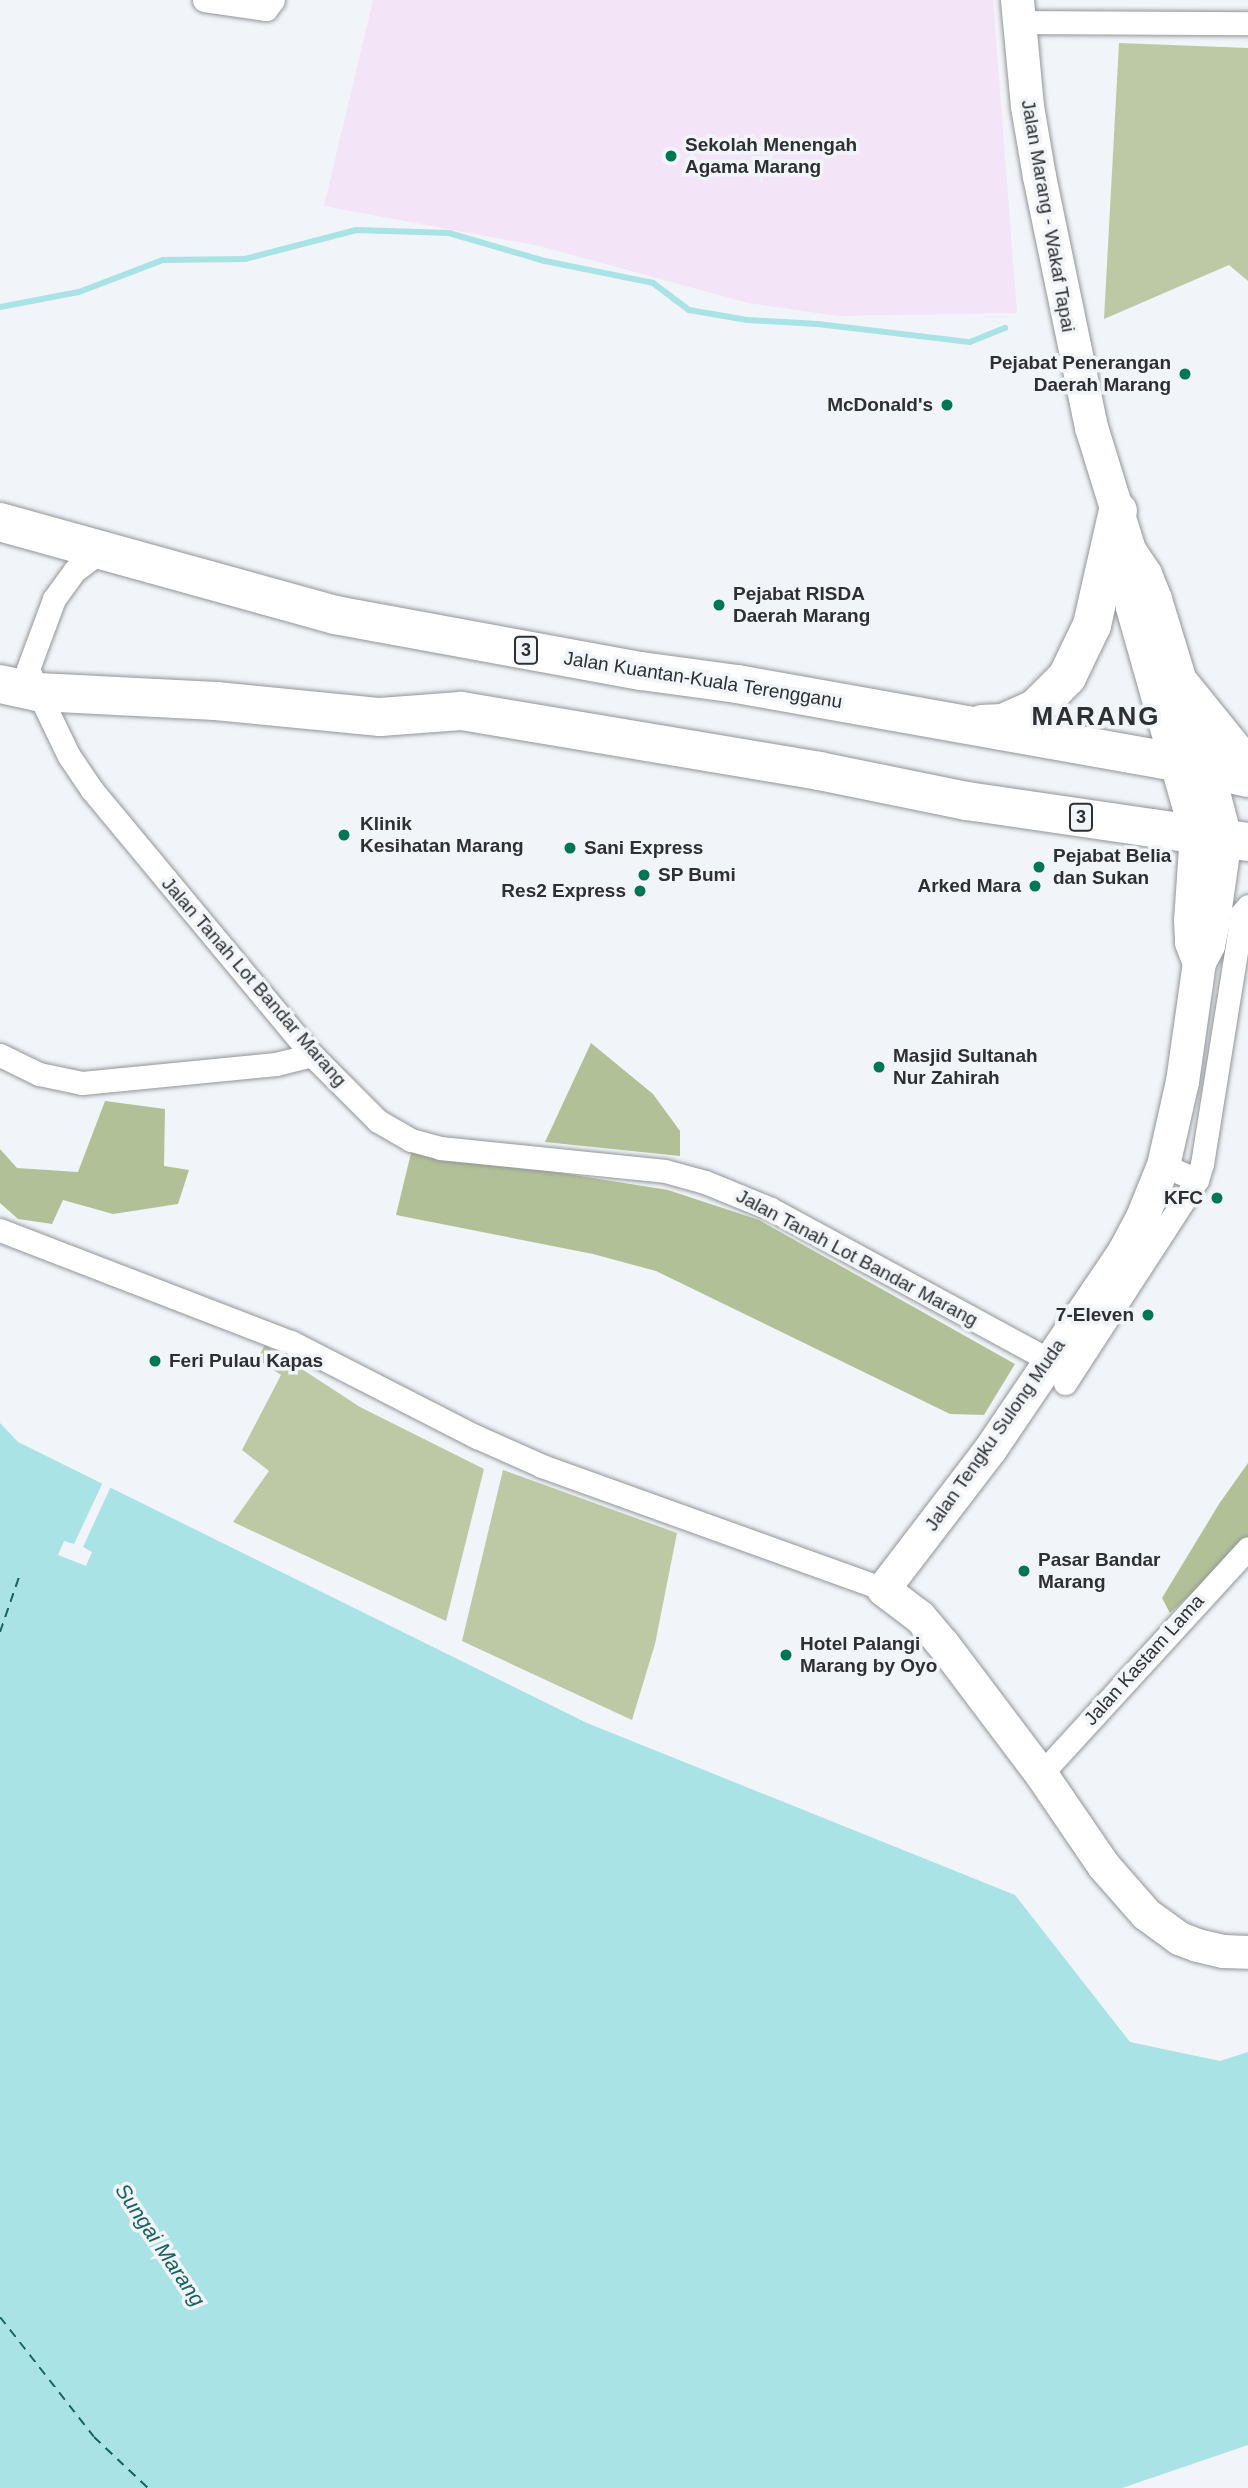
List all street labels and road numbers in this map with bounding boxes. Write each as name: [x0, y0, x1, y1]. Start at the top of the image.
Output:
street label: Jalan Marang - Wakaf Tapai: [1016, 98, 1080, 334]
road number: 3: [514, 636, 538, 664]
street label: Jalan Kuantan-Kuala Terengganu: [562, 647, 844, 713]
road number: 3: [1069, 802, 1093, 832]
street label: Jalan Tanah Lot Bandar Marang: [157, 872, 351, 1092]
street label: Jalan Tanah Lot Bandar Marang: [732, 1184, 982, 1332]
street label: Jalan Tengku Sulong Muda: [920, 1335, 1070, 1535]
street label: Jalan Kastam Lama: [1079, 1590, 1209, 1730]

